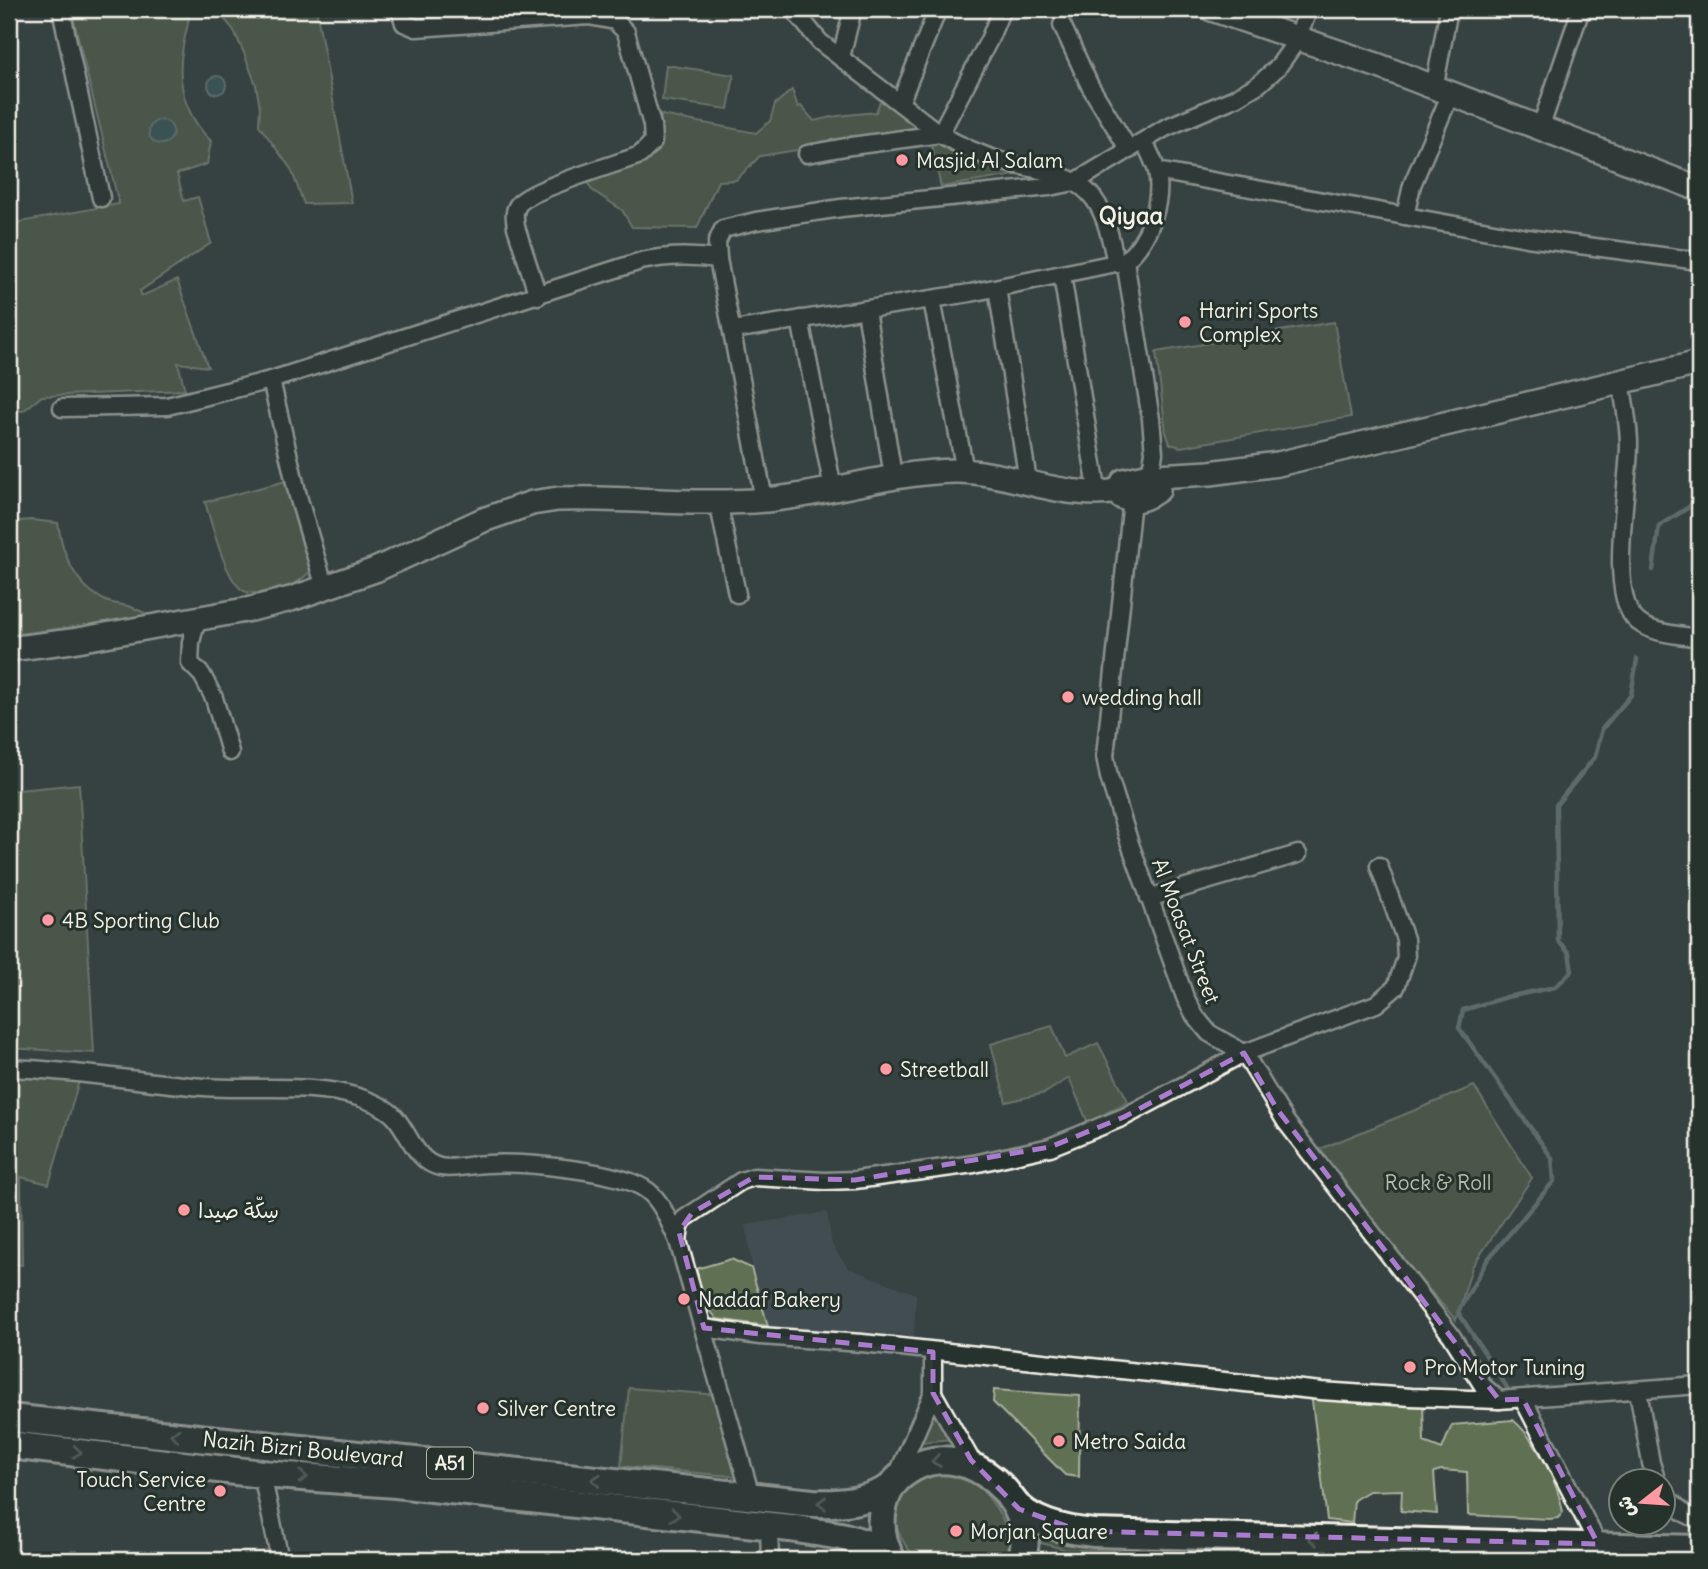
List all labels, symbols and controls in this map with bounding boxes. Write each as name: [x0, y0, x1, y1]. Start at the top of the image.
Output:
place label: Masjid Al Salam: [916, 147, 1063, 174]
marker: Masjid Al Salam: [894, 152, 910, 168]
district label: Qiyaa: [1099, 200, 1164, 230]
place label: Hariri Sports Complex: [1199, 297, 1318, 348]
marker: Hariri Sports Complex: [1177, 314, 1193, 330]
place label: wedding hall: [1082, 684, 1202, 711]
marker: wedding hall: [1060, 689, 1076, 705]
street label: Al Moasat Street: [1146, 855, 1226, 1007]
place label: 4B Sporting Club: [62, 907, 220, 934]
marker: 4B Sporting Club: [40, 912, 56, 928]
place label: Streetball: [900, 1056, 989, 1083]
marker: Streetball: [878, 1061, 894, 1077]
park label: Rock & Roll: [1385, 1169, 1491, 1196]
place label: سِكّة صيدا: [198, 1196, 279, 1224]
marker: سِكّة صيدا: [176, 1202, 192, 1218]
place label: Naddaf Bakery: [698, 1286, 841, 1313]
marker: Naddaf Bakery: [676, 1291, 692, 1307]
place label: Pro Motor Tuning: [1424, 1354, 1585, 1381]
marker: Pro Motor Tuning: [1402, 1359, 1418, 1375]
place label: Silver Centre: [497, 1395, 616, 1422]
marker: Silver Centre: [475, 1400, 491, 1416]
street label: Nazih Bizri Boulevard: [201, 1425, 405, 1473]
one-way arrow: [169, 1428, 181, 1443]
place label: Metro Saida: [1073, 1428, 1186, 1455]
marker: Metro Saida: [1051, 1433, 1067, 1449]
one-way arrow: [71, 1445, 82, 1460]
road number: A51: [427, 1448, 473, 1478]
one-way arrow: [930, 1453, 942, 1468]
place label: Touch Service Centre: [77, 1466, 206, 1517]
north arrow: [1606, 1468, 1676, 1538]
one-way arrow: [297, 1469, 308, 1484]
one-way arrow: [590, 1473, 601, 1488]
marker: Touch Service Centre: [212, 1483, 228, 1499]
text: ش: [1611, 1493, 1640, 1520]
one-way arrow: [817, 1495, 827, 1511]
one-way arrow: [669, 1508, 681, 1523]
place label: Morjan Square: [970, 1518, 1108, 1545]
marker: Morjan Square: [948, 1523, 964, 1539]
one-way arrow: [1307, 1531, 1318, 1546]

